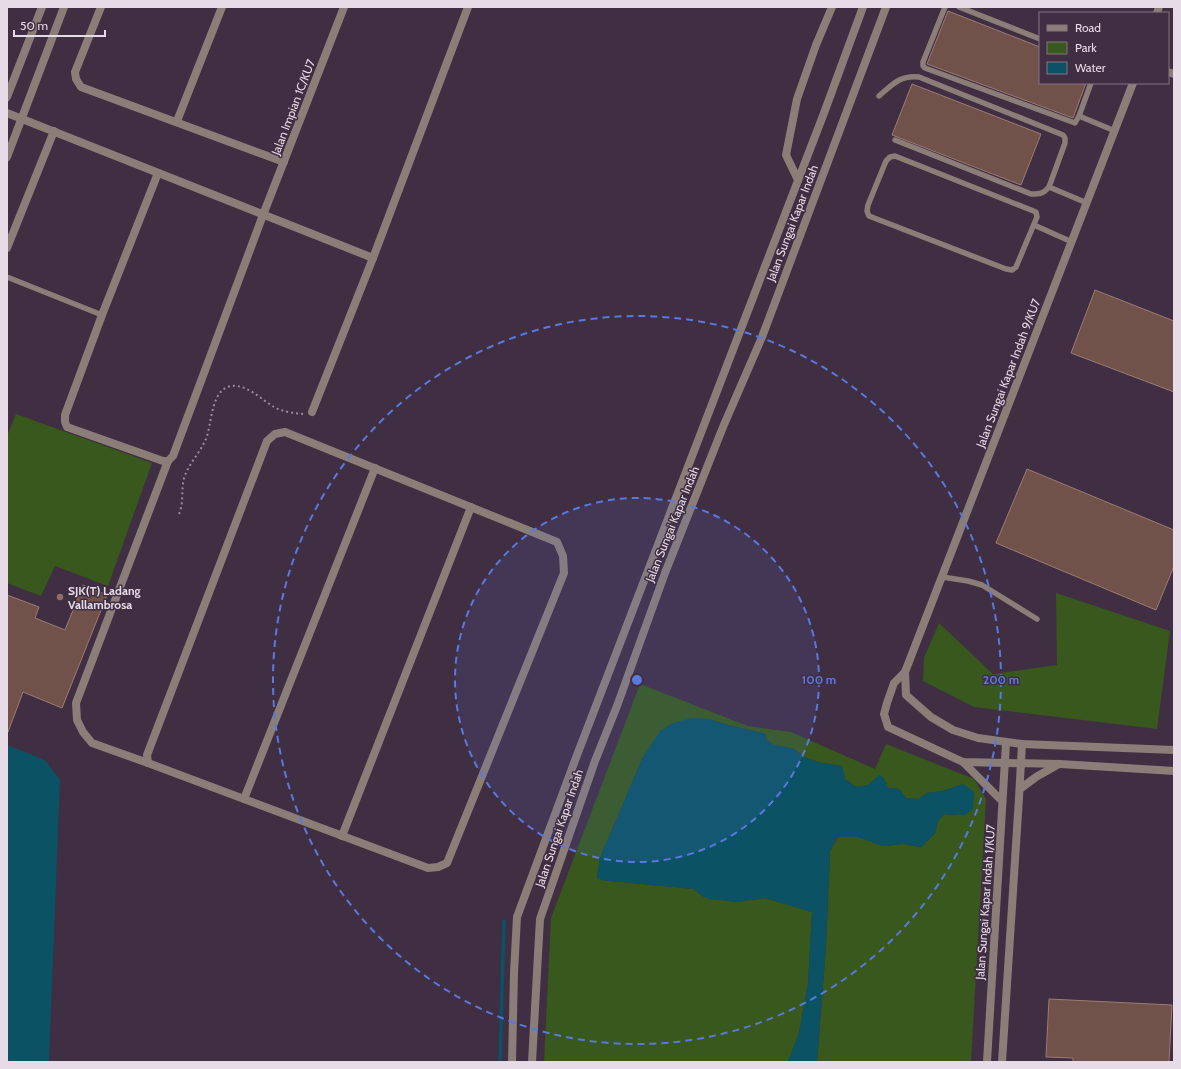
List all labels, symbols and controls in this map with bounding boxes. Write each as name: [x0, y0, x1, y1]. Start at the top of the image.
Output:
scale bar: [14, 12, 105, 38]
legend: [1039, 12, 1169, 84]
text: 50 m: [20, 18, 48, 33]
text: Road: [1075, 20, 1101, 35]
text: Park: [1075, 40, 1097, 55]
street label: Jalan Impian 1C/KU7: [267, 57, 318, 158]
text: Water: [1075, 60, 1106, 75]
street label: Jalan Sungai Kapar Indah: [762, 163, 821, 284]
street label: Jalan Sungai Kapar Indah 9/KU7: [972, 296, 1043, 450]
street label: Jalan Sungai Kapar Indah: [642, 464, 702, 585]
place label: SJK(T) Ladang Vallambrosa: [68, 583, 141, 612]
marker: SJK(T) Ladang Vallambrosa: [55, 592, 65, 602]
text: 100 m: [802, 672, 836, 687]
text: 200 m: [983, 672, 1019, 687]
centre of rings: [630, 673, 644, 687]
street label: Jalan Sungai Kapar Indah: [531, 767, 586, 890]
street label: Jalan Sungai Kapar Indah 1/KU7: [972, 824, 998, 981]

